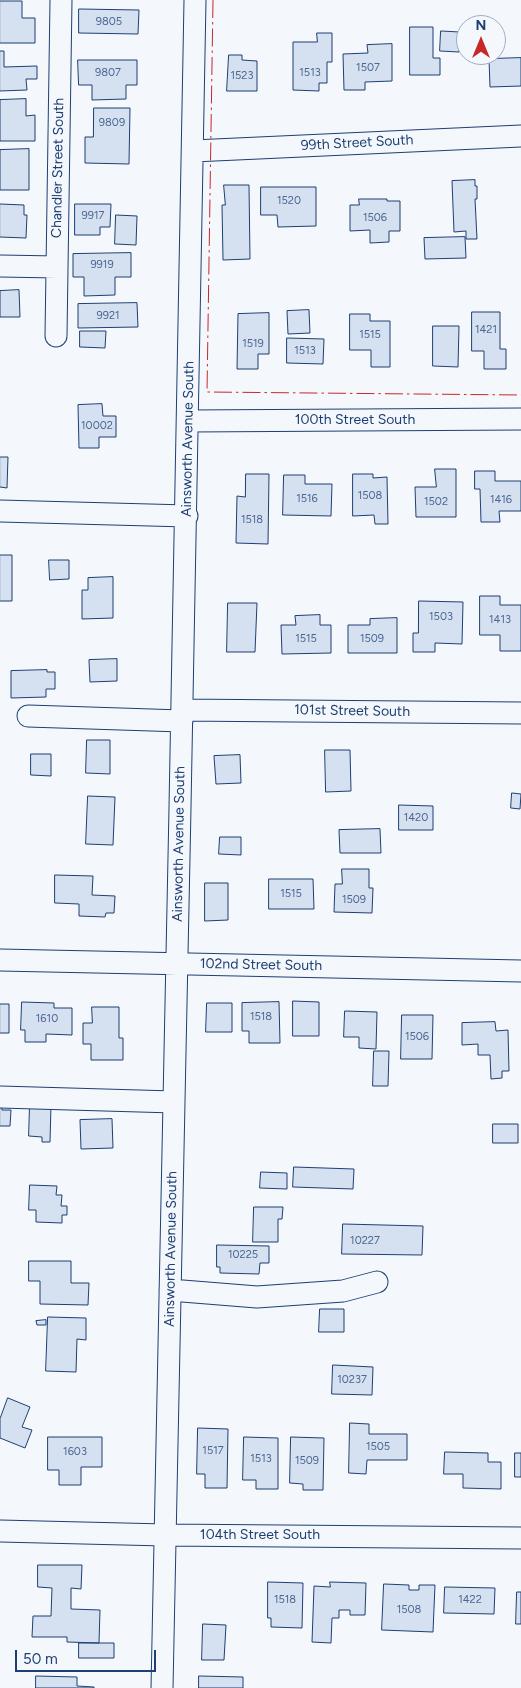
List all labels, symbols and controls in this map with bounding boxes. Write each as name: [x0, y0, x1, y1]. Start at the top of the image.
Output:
house number: 9805: [96, 15, 122, 29]
north arrow: [456, 15, 506, 65]
text: N: [476, 17, 486, 34]
house number: 1507: [356, 61, 380, 75]
house number: 9807: [95, 66, 121, 80]
house number: 1513: [299, 66, 321, 80]
house number: 1523: [230, 69, 254, 83]
street label: Chandler Street South: [48, 98, 68, 238]
house number: 9809: [99, 116, 125, 130]
street label: 99th Street South: [300, 132, 414, 154]
house number: 1520: [277, 194, 301, 208]
house number: 9917: [82, 209, 104, 223]
house number: 1506: [363, 211, 387, 225]
house number: 9919: [90, 258, 114, 272]
house number: 9921: [96, 309, 120, 323]
house number: 1421: [475, 323, 497, 337]
house number: 1515: [359, 328, 381, 342]
house number: 1519: [242, 337, 264, 351]
house number: 1513: [294, 344, 316, 358]
street label: Ainsworth Avenue South: [178, 361, 198, 517]
street label: 100th Street South: [295, 412, 415, 428]
house number: 10002: [81, 419, 113, 433]
house number: 1508: [358, 489, 382, 503]
house number: 1516: [296, 492, 318, 506]
house number: 1416: [490, 493, 512, 507]
house number: 1502: [424, 495, 448, 509]
house number: 1518: [241, 513, 263, 527]
house number: 1503: [429, 610, 453, 624]
house number: 1413: [489, 613, 511, 627]
house number: 1515: [295, 632, 317, 646]
house number: 1509: [360, 632, 384, 646]
street label: 101st Street South: [294, 702, 410, 720]
street label: Ainsworth Avenue South: [169, 766, 189, 922]
house number: 1420: [404, 811, 428, 825]
house number: 1515: [280, 887, 302, 901]
house number: 1509: [342, 893, 366, 907]
street label: 102nd Street South: [200, 956, 322, 974]
house number: 1518: [250, 1010, 272, 1024]
house number: 1610: [36, 1012, 58, 1026]
house number: 1506: [405, 1030, 429, 1044]
street label: Ainsworth Avenue South: [161, 1171, 181, 1327]
house number: 10227: [350, 1234, 380, 1248]
house number: 10225: [228, 1248, 258, 1262]
house number: 10237: [337, 1373, 367, 1387]
house number: 1505: [366, 1440, 390, 1454]
house number: 1517: [202, 1444, 224, 1458]
house number: 1603: [63, 1445, 87, 1459]
house number: 1513: [250, 1452, 272, 1466]
house number: 1509: [295, 1454, 319, 1468]
street label: 104th Street South: [200, 1527, 320, 1543]
house number: 1518: [274, 1593, 296, 1607]
house number: 1422: [458, 1593, 482, 1607]
house number: 1508: [397, 1603, 421, 1617]
scale bar: [18, 1640, 159, 1672]
text: 50 m: [23, 1650, 58, 1668]

